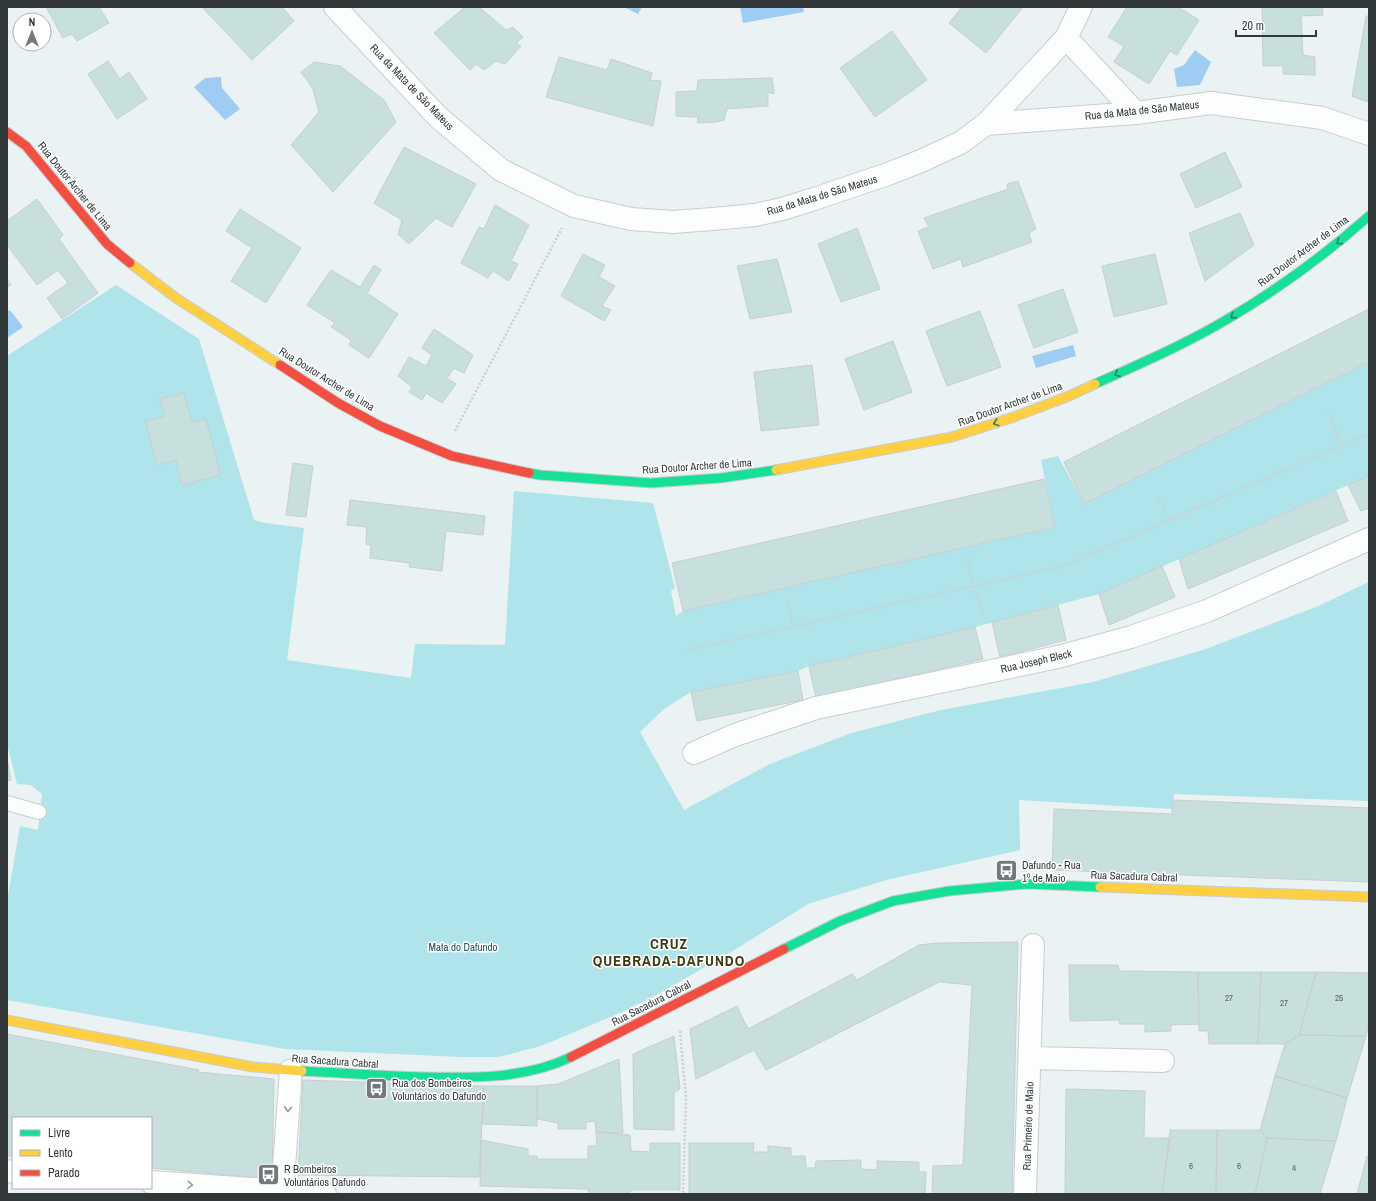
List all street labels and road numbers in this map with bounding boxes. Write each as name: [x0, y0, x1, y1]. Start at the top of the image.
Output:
street label: Rua da Mata de São Mateus: [367, 41, 457, 134]
street label: Rua da Mata de São Mateus: [1084, 97, 1200, 123]
street label: Rua Doutor Archer de Lima: [35, 139, 115, 233]
street label: Rua da Mata de São Mateus: [765, 171, 879, 218]
street label: Rua Doutor Archer de Lima: [1255, 212, 1351, 290]
street label: Rua Doutor Archer de Lima: [277, 344, 377, 414]
street label: Rua Doutor Archer de Lima: [956, 379, 1064, 429]
street label: Rua Doutor Archer de Lima: [642, 455, 752, 477]
street label: Rua Joseph Bleck: [999, 646, 1073, 676]
street label: Rua Sacadura Cabral: [1090, 867, 1178, 885]
street label: Rua Sacadura Cabral: [609, 977, 693, 1029]
street label: Rua Sacadura Cabral: [291, 1051, 379, 1071]
street label: Rua Primeiro de Maio: [1019, 1081, 1037, 1171]

